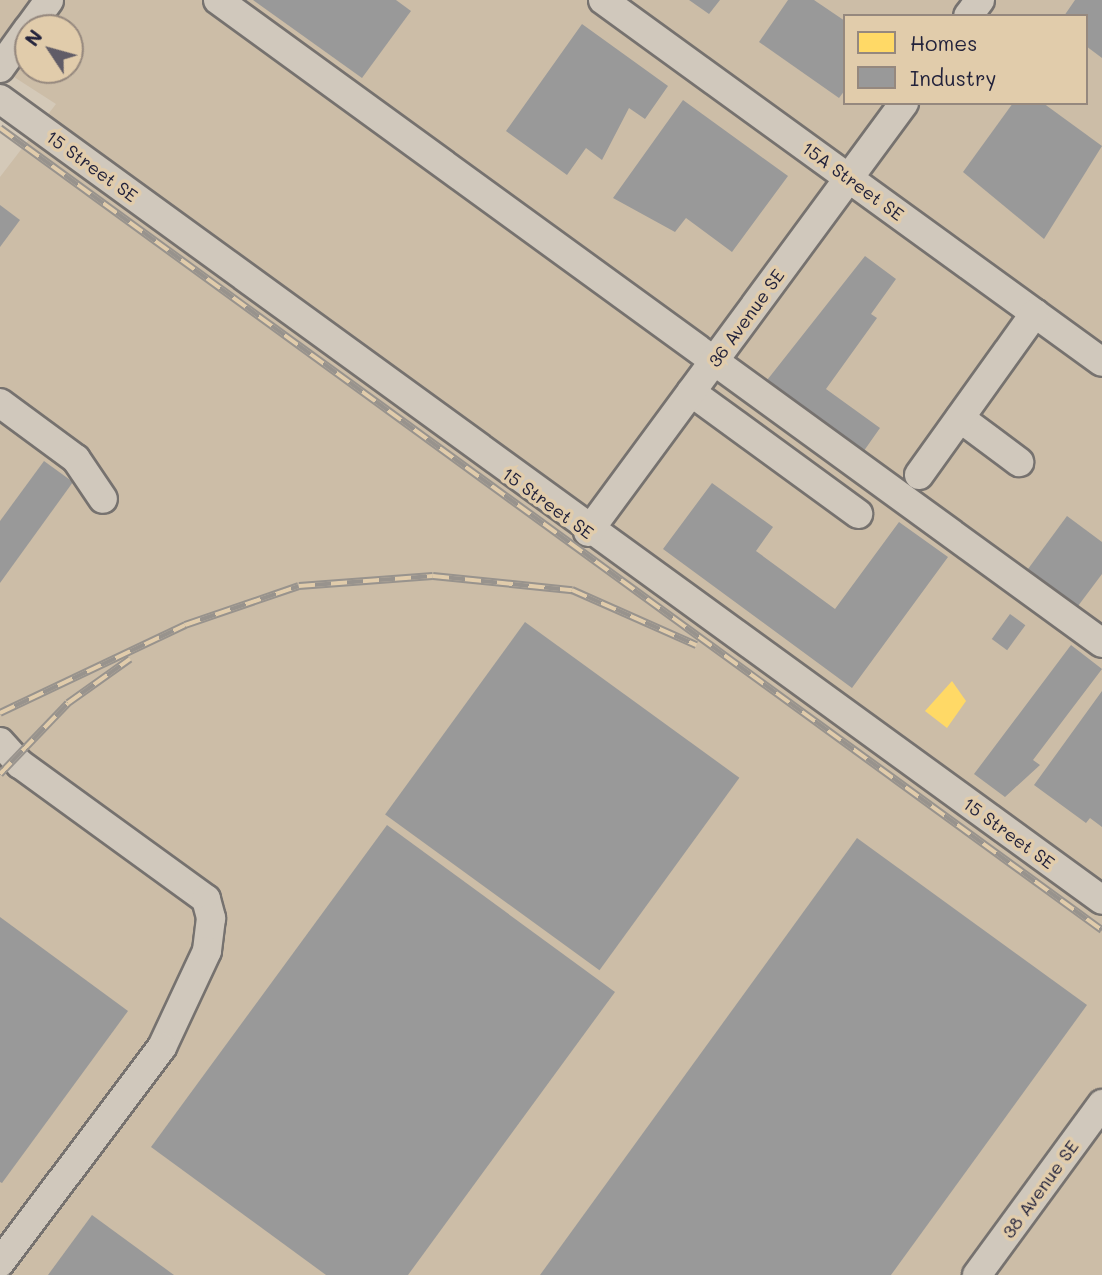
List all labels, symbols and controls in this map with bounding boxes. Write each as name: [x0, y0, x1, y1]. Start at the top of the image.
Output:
north arrow: [14, 14, 84, 84]
legend: [843, 14, 1088, 105]
text: N: [19, 24, 48, 51]
text: Homes: [910, 29, 977, 56]
text: Industry: [910, 64, 997, 91]
street label: 15 Street SE: [42, 126, 142, 206]
street label: 15A Street SE: [798, 137, 908, 225]
street label: 36 Avenue SE: [703, 265, 789, 371]
street label: 15 Street SE: [498, 463, 598, 543]
street label: 15 Street SE: [959, 793, 1059, 873]
street label: 38 Avenue SE: [997, 1136, 1083, 1242]

